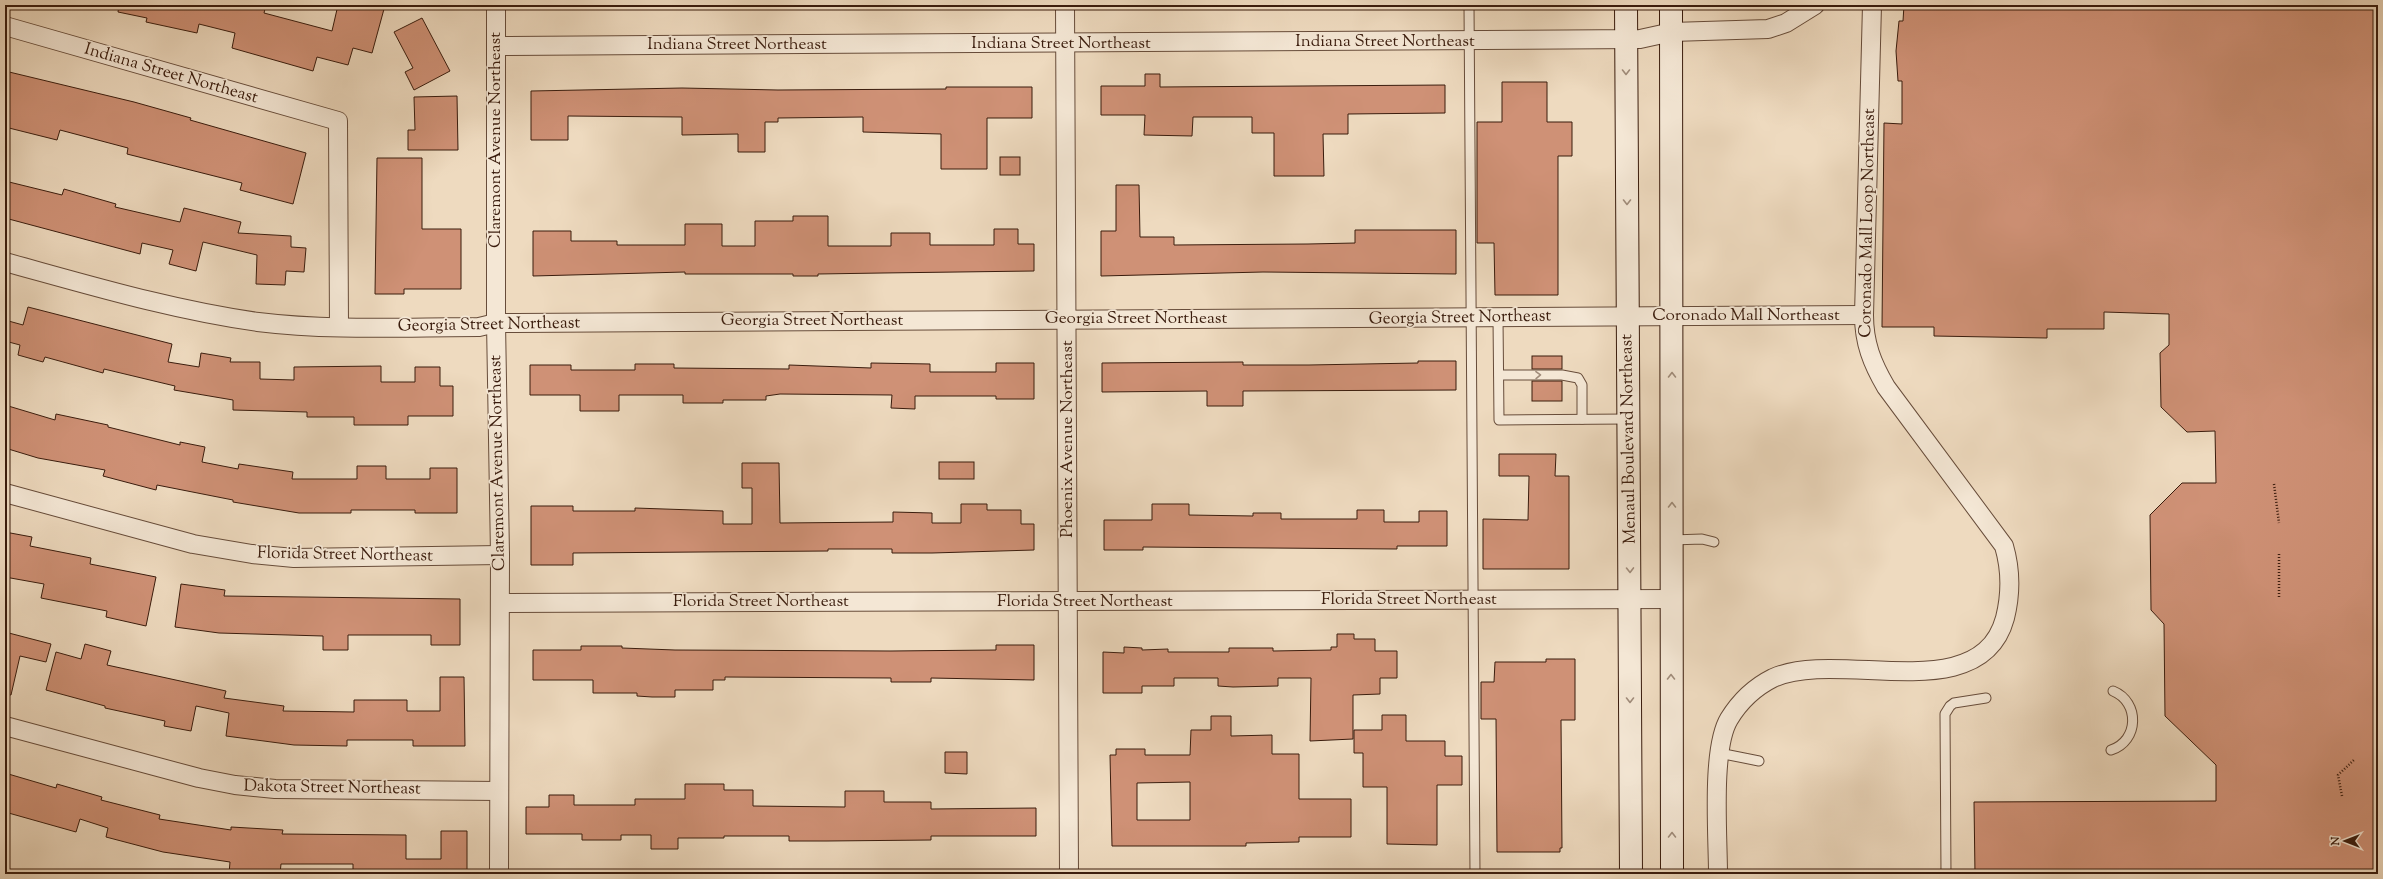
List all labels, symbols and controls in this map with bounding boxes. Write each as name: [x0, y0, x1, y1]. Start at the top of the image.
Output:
street label: Indiana Street Northeast: [1295, 30, 1475, 54]
street label: Claremont Avenue Northeast: [484, 32, 508, 248]
street label: Indiana Street Northeast: [971, 32, 1151, 56]
street label: Indiana Street Northeast: [647, 33, 827, 57]
street label: Indiana Street Northeast: [81, 38, 261, 110]
one-way arrow: [1622, 69, 1630, 75]
street label: Coronado Mall Loop Northeast: [1854, 108, 1882, 338]
one-way arrow: [1623, 199, 1631, 205]
street label: Georgia Street Northeast: [1369, 304, 1552, 332]
street label: Coronado Mall Northeast: [1652, 304, 1840, 328]
street label: Georgia Street Northeast: [1045, 307, 1227, 331]
street label: Georgia Street Northeast: [721, 309, 903, 333]
street label: Georgia Street Northeast: [398, 311, 581, 339]
street label: Menaul Boulevard Northeast: [1615, 334, 1643, 544]
street label: Phoenix Avenue Northeast: [1056, 340, 1080, 538]
street label: Claremont Avenue Northeast: [484, 355, 512, 571]
one-way arrow: [1535, 371, 1541, 379]
one-way arrow: [1668, 372, 1676, 378]
one-way arrow: [1668, 502, 1676, 508]
street label: Florida Street Northeast: [257, 541, 433, 569]
one-way arrow: [1626, 567, 1634, 573]
street label: Florida Street Northeast: [1321, 588, 1497, 612]
street label: Florida Street Northeast: [673, 590, 849, 614]
street label: Florida Street Northeast: [997, 590, 1173, 614]
one-way arrow: [1667, 674, 1675, 680]
one-way arrow: [1626, 697, 1634, 703]
street label: Dakota Street Northeast: [243, 774, 421, 802]
north arrow: [2325, 821, 2365, 861]
one-way arrow: [1668, 832, 1676, 838]
text: N: [2328, 836, 2344, 846]

